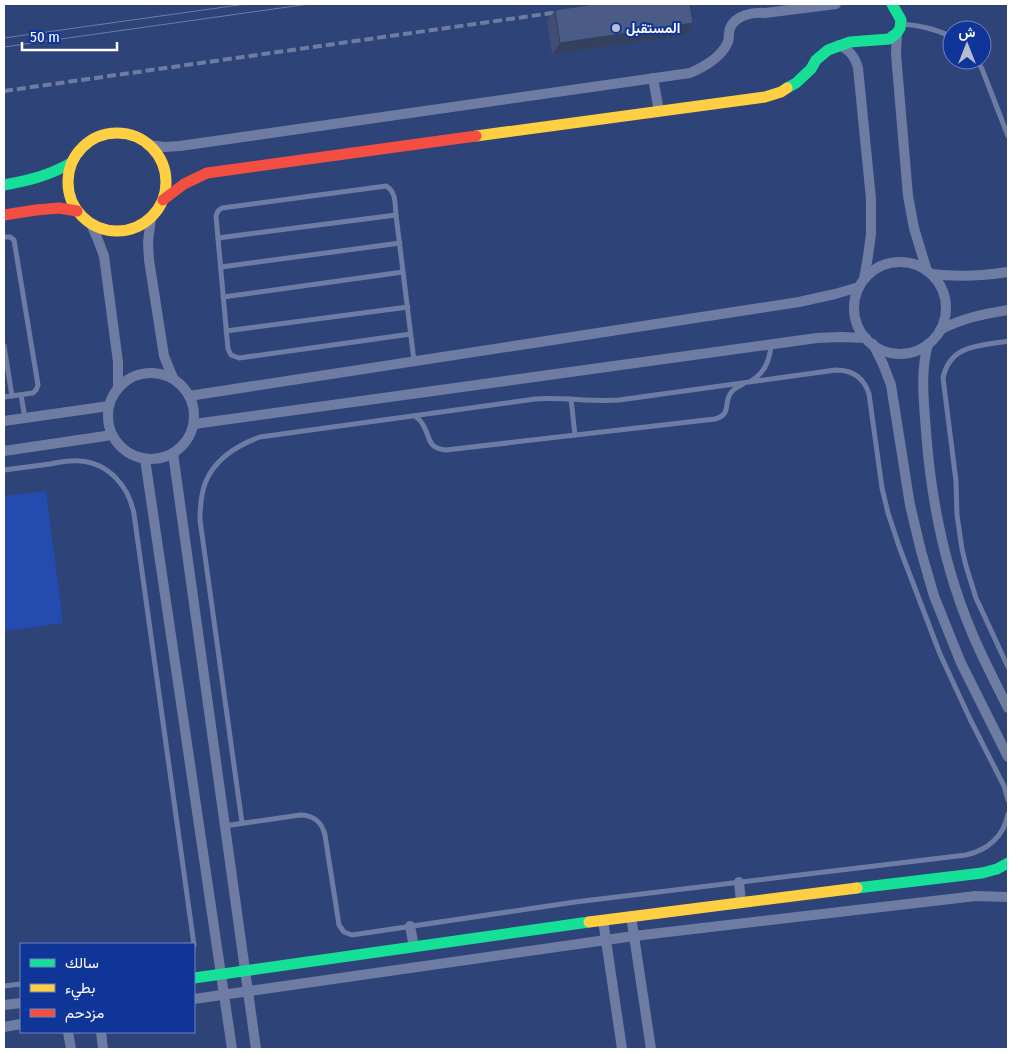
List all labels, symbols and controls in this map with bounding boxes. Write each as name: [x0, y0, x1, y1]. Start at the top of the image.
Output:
scale bar: [22, 20, 118, 52]
place label: المستقبل: [626, 20, 680, 37]
north arrow: [942, 20, 992, 70]
marker: المستقبل: [610, 22, 622, 34]
text: ش: [959, 24, 976, 41]
text: 50 m: [30, 28, 60, 46]
legend: [20, 943, 195, 1033]
text: سالك: [65, 954, 99, 972]
text: بطيء: [65, 979, 95, 1001]
text: مزدحم: [65, 1004, 104, 1023]

